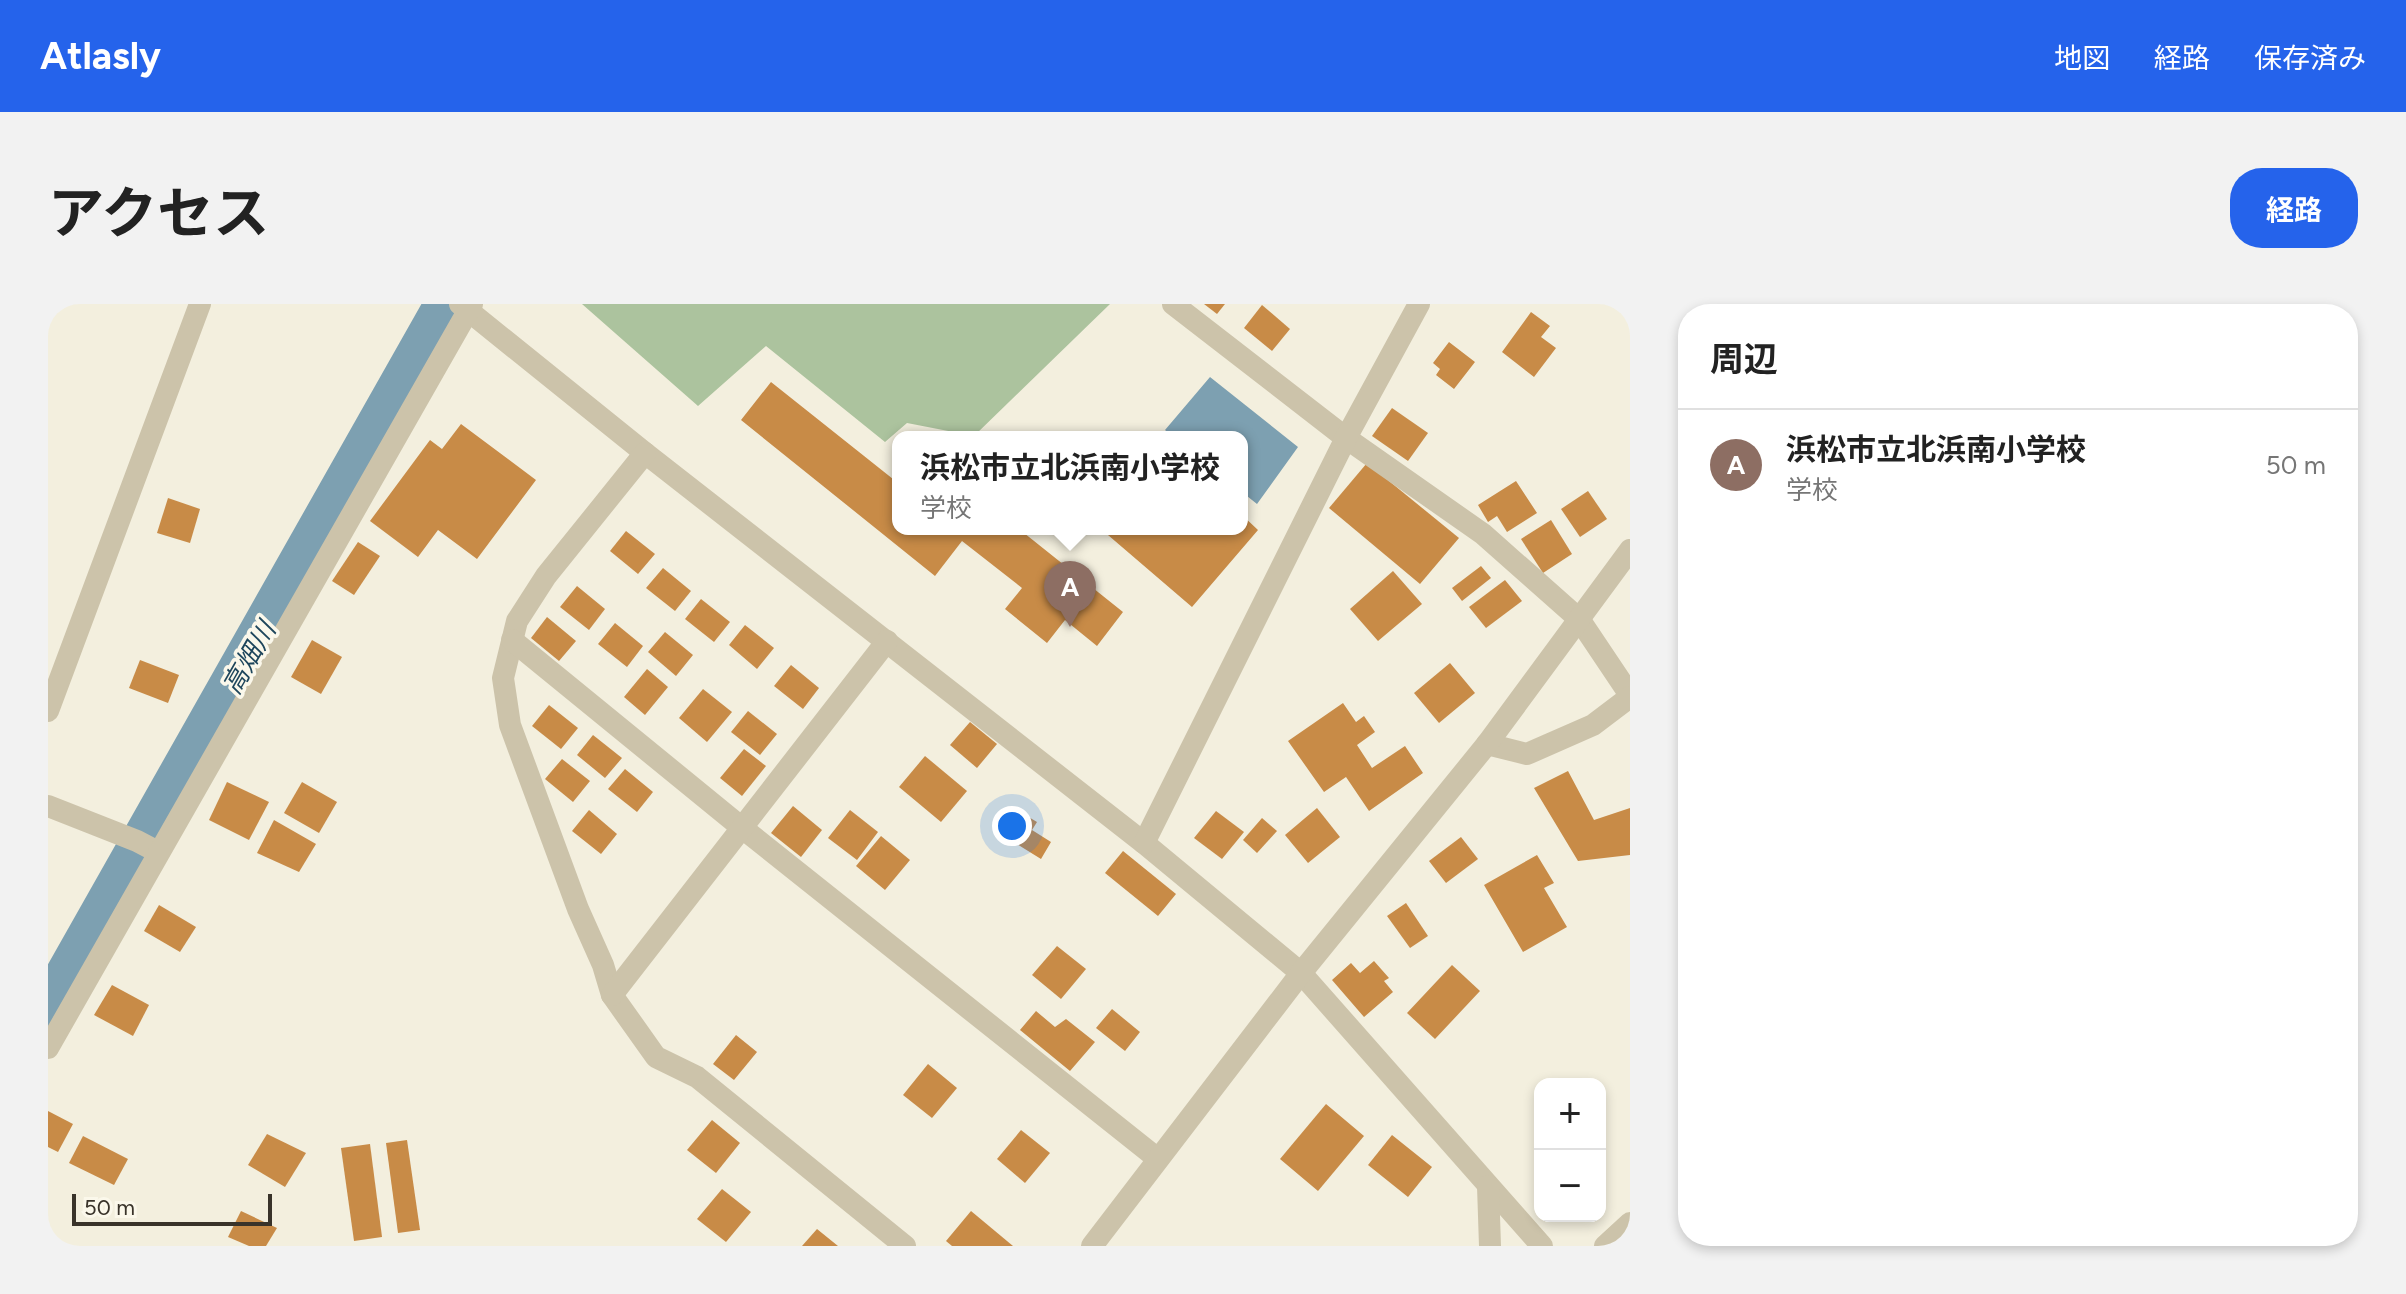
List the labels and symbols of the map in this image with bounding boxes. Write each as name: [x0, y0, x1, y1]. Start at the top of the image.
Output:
pin: A: [1044, 561, 1096, 627]
water label: 高畑川: [216, 614, 284, 700]
your location: [992, 806, 1032, 846]
scale bar: [72, 1190, 272, 1226]

